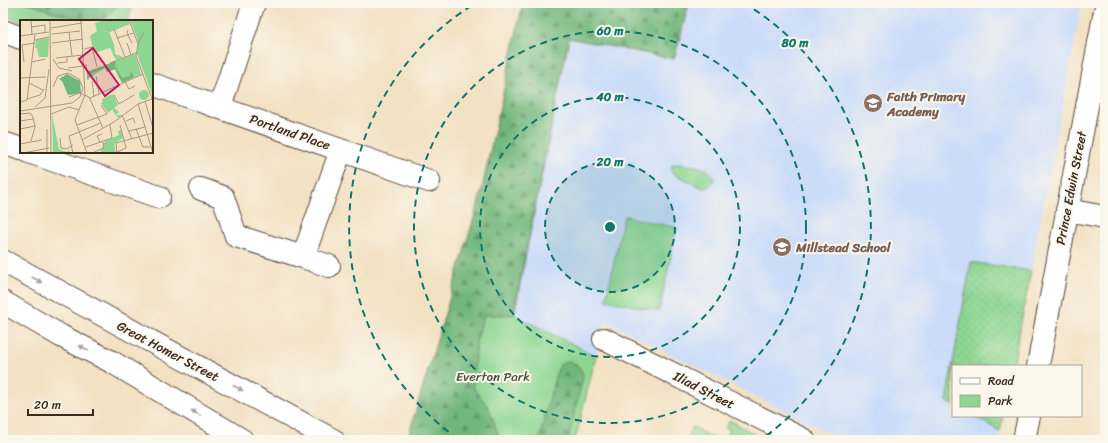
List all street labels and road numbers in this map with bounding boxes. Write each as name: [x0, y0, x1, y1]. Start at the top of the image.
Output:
street label: Portland Place: [246, 107, 334, 157]
street label: Prince Edwin Street: [1049, 129, 1093, 247]
street label: Great Homer Street: [113, 314, 224, 388]
street label: Iliad Street: [668, 364, 739, 415]

